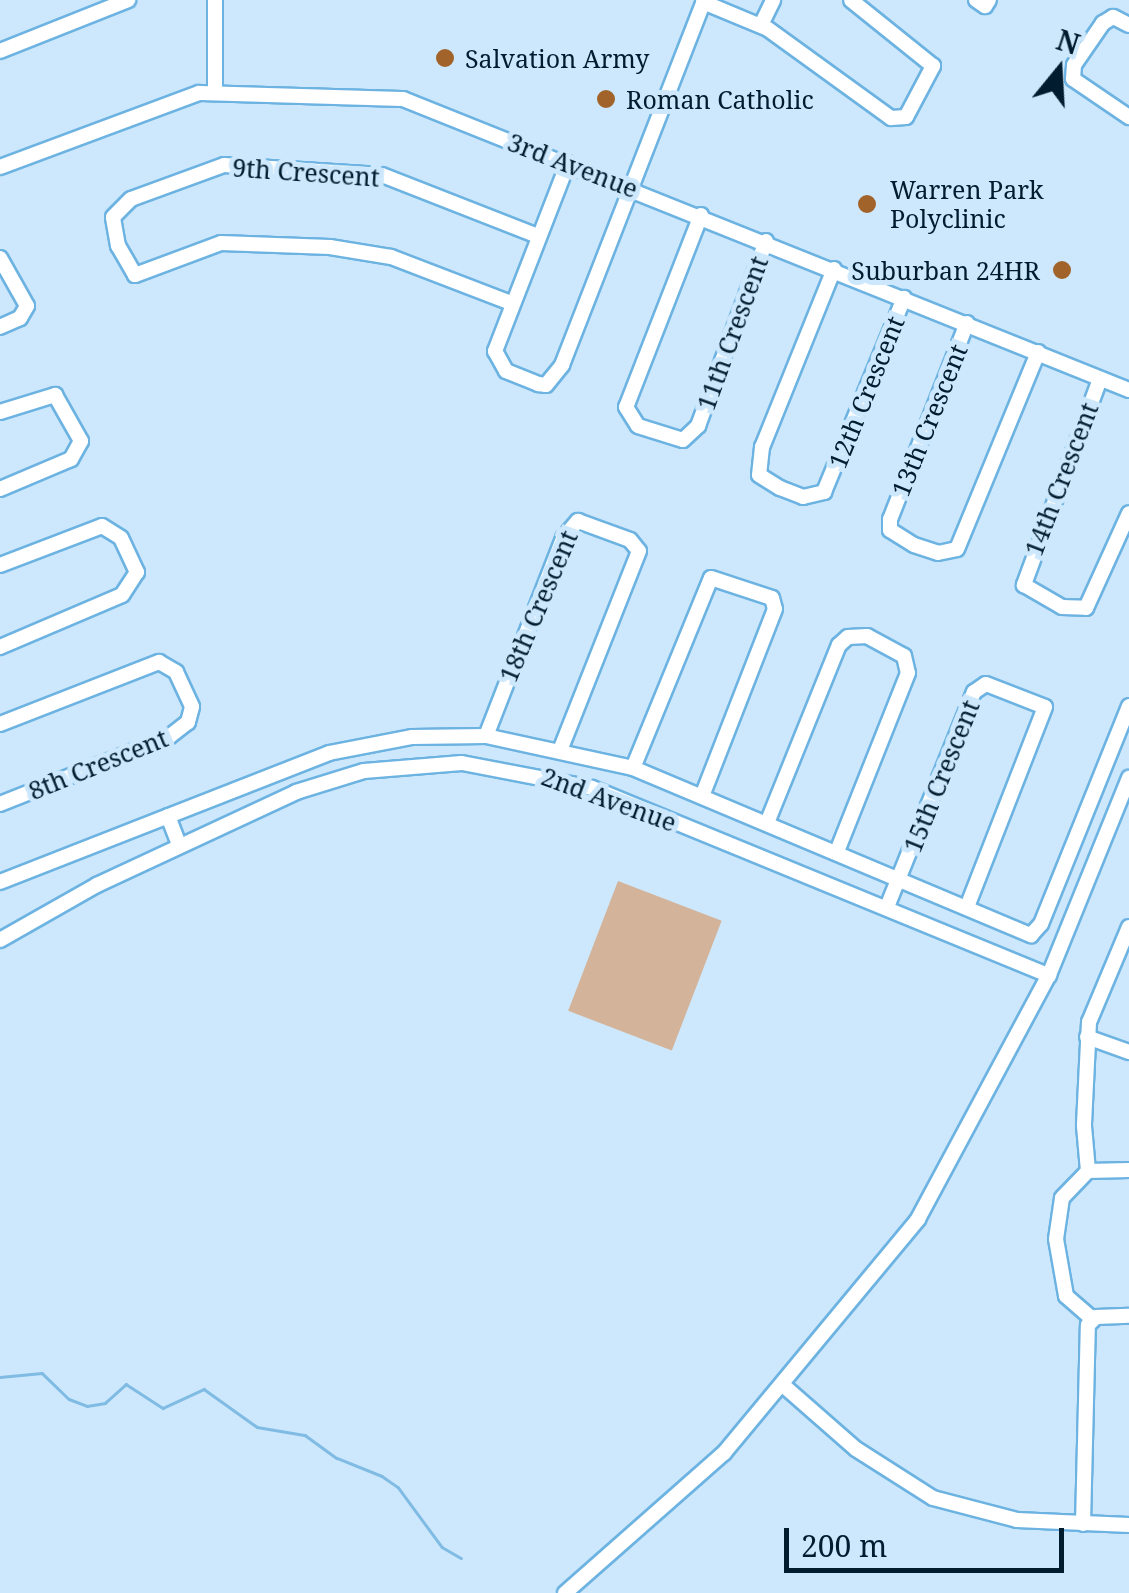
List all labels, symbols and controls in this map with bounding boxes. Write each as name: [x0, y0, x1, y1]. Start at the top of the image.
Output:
north arrow: [1009, 20, 1109, 120]
text: N: [1052, 20, 1085, 63]
place label: Salvation Army: [465, 43, 649, 73]
marker: Salvation Army: [434, 47, 456, 69]
place label: Roman Catholic: [626, 84, 814, 114]
marker: Roman Catholic: [595, 88, 617, 110]
street label: 3rd Avenue: [504, 126, 642, 204]
street label: 9th Crescent: [231, 152, 381, 192]
place label: Warren Park Polyclinic: [890, 175, 1044, 234]
marker: Warren Park Polyclinic: [854, 191, 880, 217]
street label: 11th Crescent: [690, 252, 774, 414]
place label: Suburban 24HR: [851, 255, 1040, 285]
marker: Suburban 24HR: [1049, 257, 1075, 283]
street label: 12th Crescent: [822, 312, 910, 472]
street label: 13th Crescent: [885, 340, 973, 500]
street label: 14th Crescent: [1018, 398, 1104, 560]
street label: 18th Crescent: [493, 526, 583, 686]
street label: 15th Crescent: [897, 696, 985, 856]
street label: 8th Crescent: [24, 722, 172, 806]
street label: 2nd Avenue: [537, 761, 681, 837]
scale bar: [789, 1508, 1069, 1570]
text: 200 m: [801, 1525, 887, 1566]

